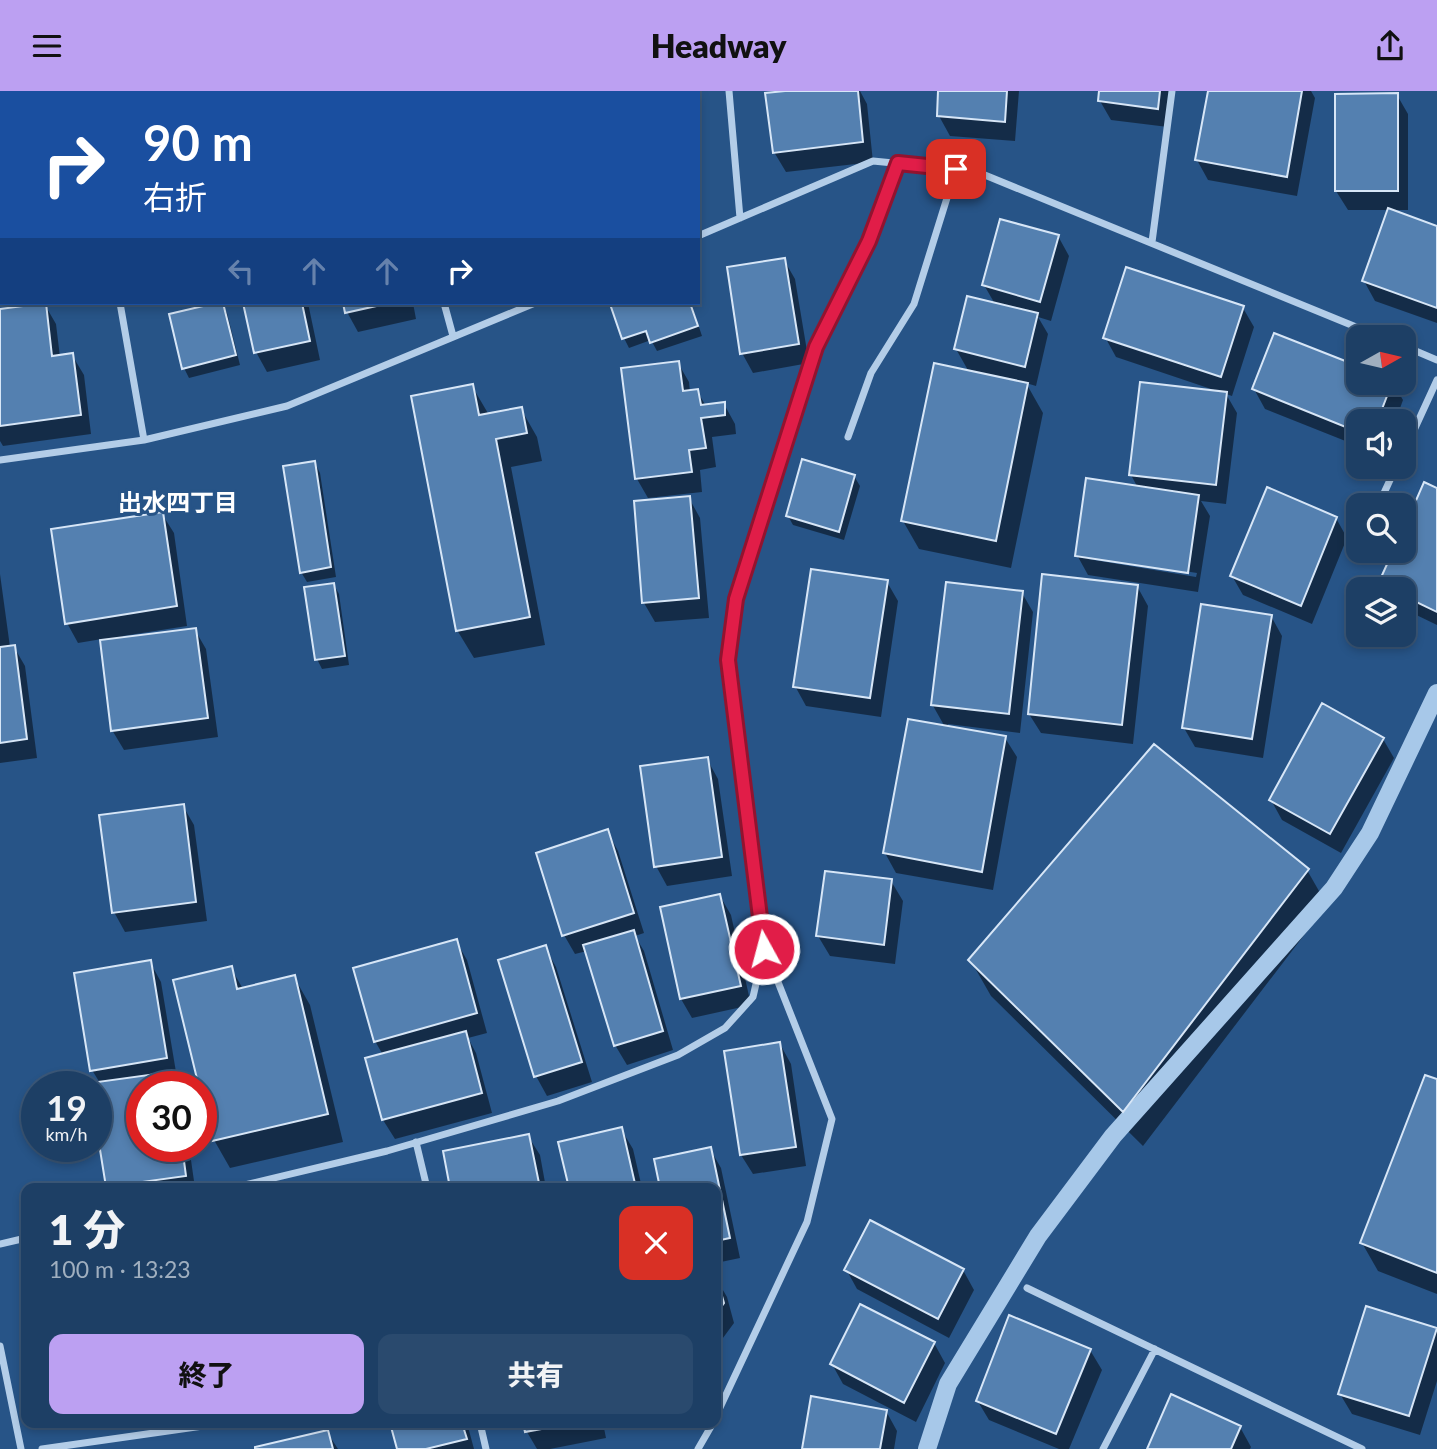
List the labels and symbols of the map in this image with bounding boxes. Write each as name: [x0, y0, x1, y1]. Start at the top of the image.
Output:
pin: [926, 139, 986, 199]
north arrow: [1346, 325, 1416, 395]
district label: 出水四丁目: [118, 487, 238, 516]
position arrow: [727, 912, 801, 986]
speed limit sign: 30: [126, 1071, 217, 1162]

